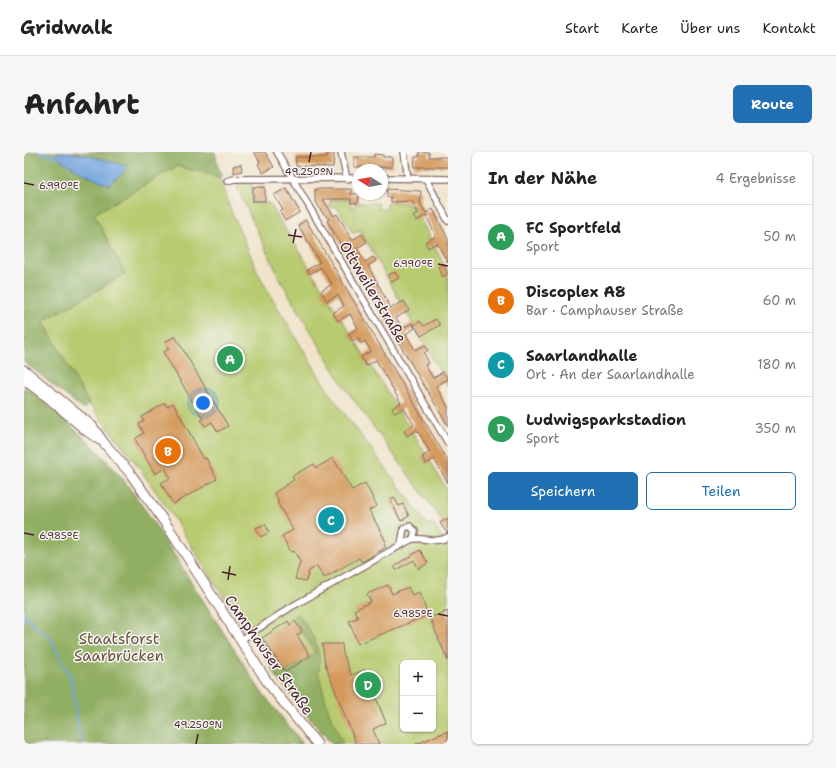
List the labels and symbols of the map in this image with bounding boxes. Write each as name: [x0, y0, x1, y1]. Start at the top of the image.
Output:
north arrow: [352, 164, 388, 200]
text: 49.250°N: [285, 165, 333, 178]
text: 6.990°E: [39, 179, 79, 192]
street label: Ottweilerstraße: [335, 237, 411, 347]
text: 6.990°E: [393, 257, 433, 270]
pin: A: [217, 344, 243, 374]
your location: [193, 393, 213, 413]
pin: B: [155, 436, 181, 466]
pin: C: [318, 505, 344, 535]
text: 6.985°E: [39, 529, 79, 542]
street label: Camphauser Straße: [220, 591, 318, 719]
text: 6.985°E: [393, 607, 433, 620]
park label: Staatsforst Saarbrücken: [74, 629, 164, 666]
pin: D: [355, 670, 381, 700]
text: 49.250°N: [174, 718, 222, 731]

